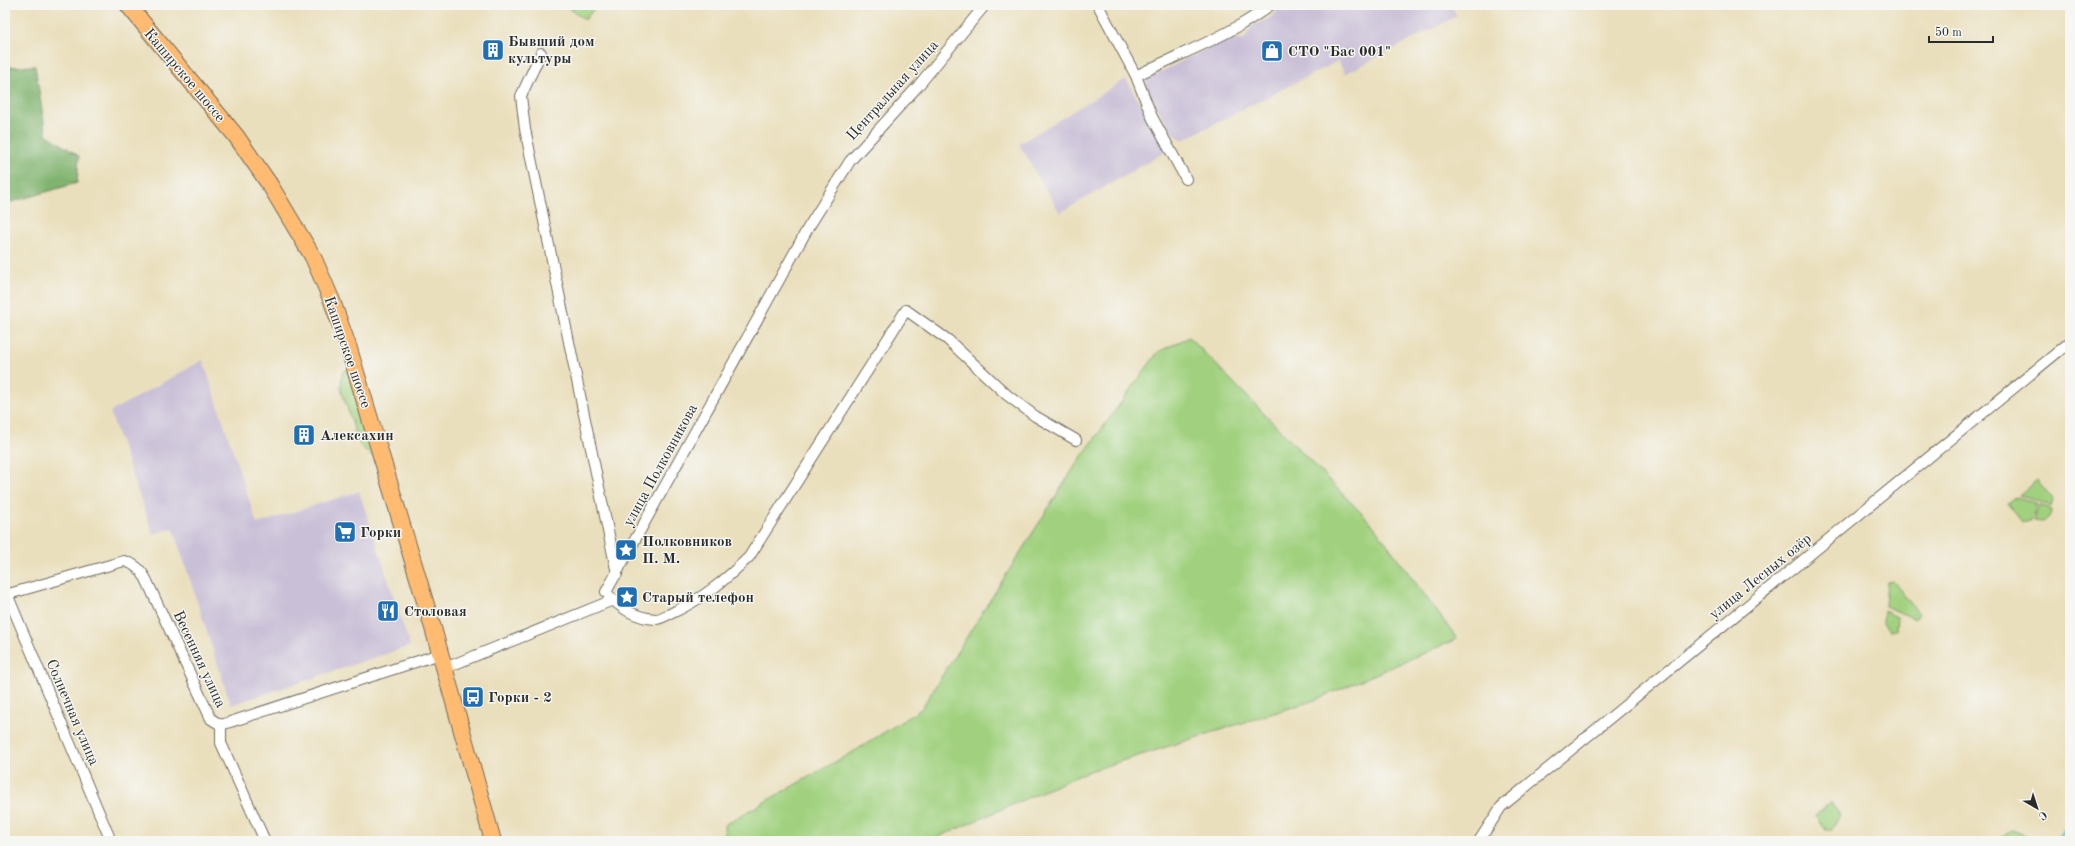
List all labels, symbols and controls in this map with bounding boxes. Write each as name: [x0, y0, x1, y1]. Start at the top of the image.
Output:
scale bar: [1929, 18, 1993, 44]
street label: Каширское шоссе: [140, 26, 227, 126]
text: 50 m: [1935, 26, 1962, 39]
place label: Бывший дом культуры: [508, 35, 595, 67]
building icon: Бывший дом культуры: [480, 37, 506, 63]
street label: Центральная улица: [844, 38, 942, 144]
shop icon: СТО "Бас 001": [1259, 38, 1285, 64]
place label: СТО "Бас 001": [1288, 45, 1391, 60]
street label: Каширское шоссе: [320, 295, 373, 410]
street label: улица Полковникова: [621, 401, 701, 529]
building icon: Алексахин: [291, 422, 317, 448]
place label: Алексахин: [320, 429, 394, 444]
supermarket icon: Горки: [332, 519, 358, 545]
place label: Горки: [360, 526, 401, 541]
street label: улица Лесных озёр: [1707, 531, 1815, 623]
place label: Полковников П. М.: [642, 535, 732, 567]
place icon: Полковников П. М.: [613, 537, 639, 563]
place icon: Старый телефон: [614, 584, 640, 610]
place label: Старый телефон: [642, 591, 754, 606]
restaurant icon: Столовая: [375, 598, 401, 624]
place label: Столовая: [404, 605, 467, 620]
street label: Весенняя улица: [170, 609, 228, 711]
street label: Солнечная улица: [43, 657, 101, 768]
bus stop icon: Горки - 2: [460, 684, 486, 710]
place label: Горки - 2: [488, 691, 552, 706]
north arrow: [2017, 788, 2057, 828]
text: С: [2036, 808, 2049, 821]

